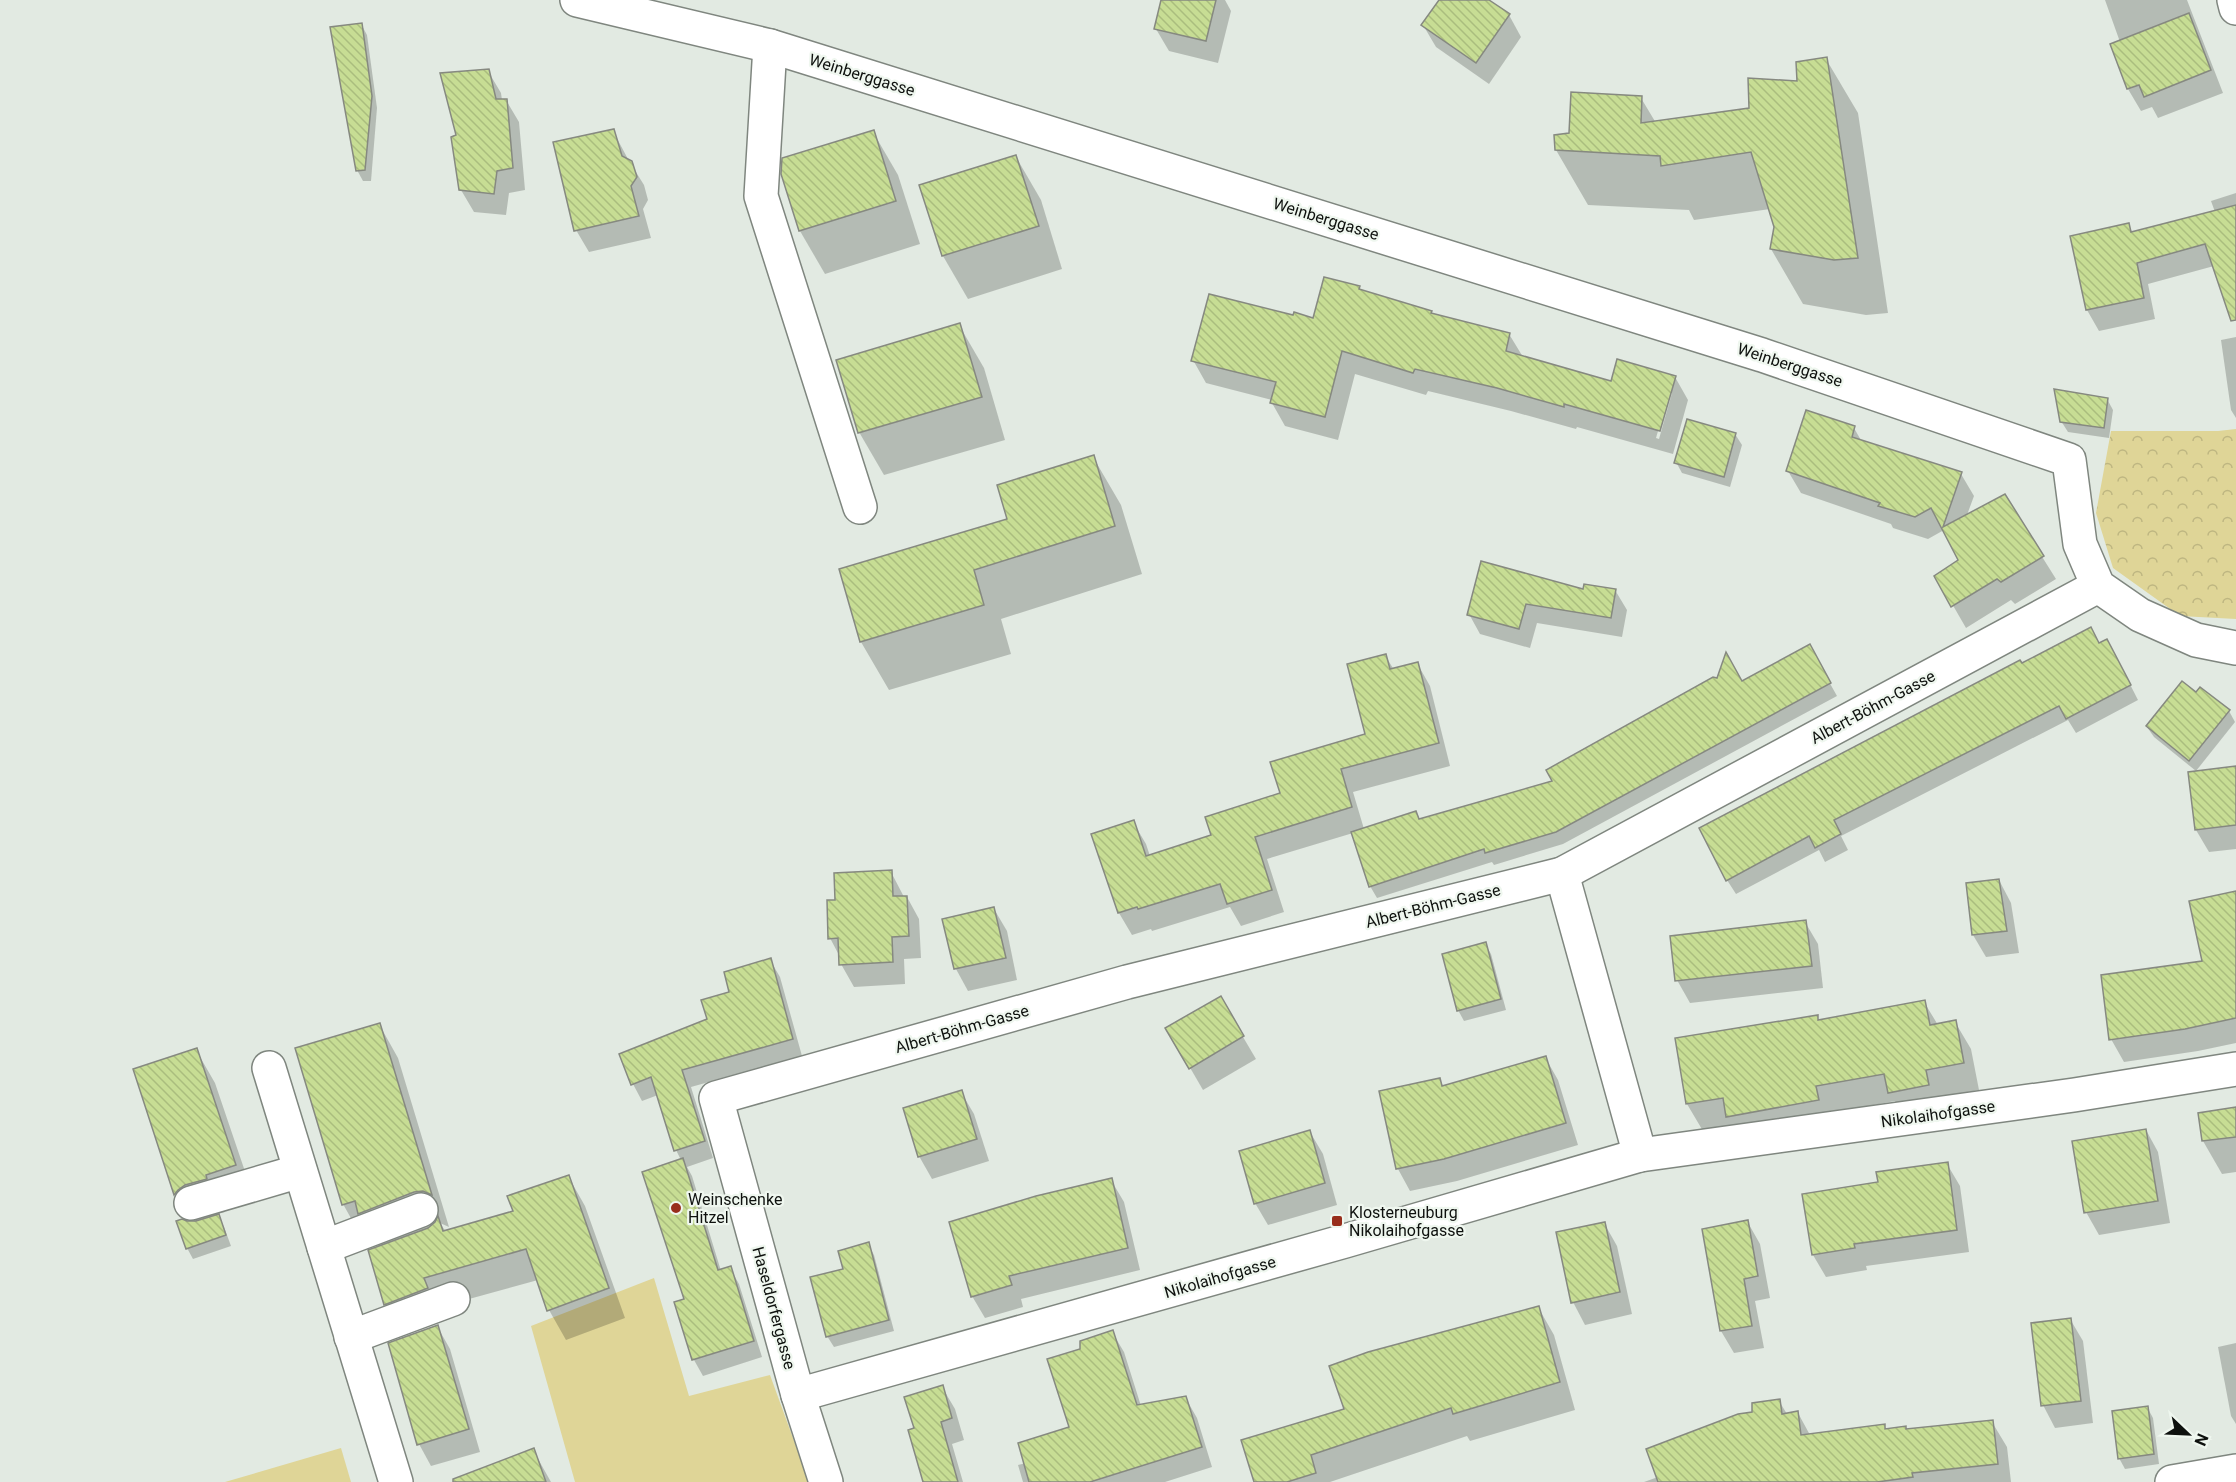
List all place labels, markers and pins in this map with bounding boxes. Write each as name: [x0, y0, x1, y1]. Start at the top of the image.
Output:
place label: Weinschenke Hitzel: [688, 1190, 782, 1227]
marker: Weinschenke Hitzel: [669, 1201, 683, 1215]
place label: Klosterneuburg Nikolaihofgasse: [1349, 1203, 1464, 1240]
marker: Klosterneuburg Nikolaihofgasse: [1330, 1214, 1344, 1228]

